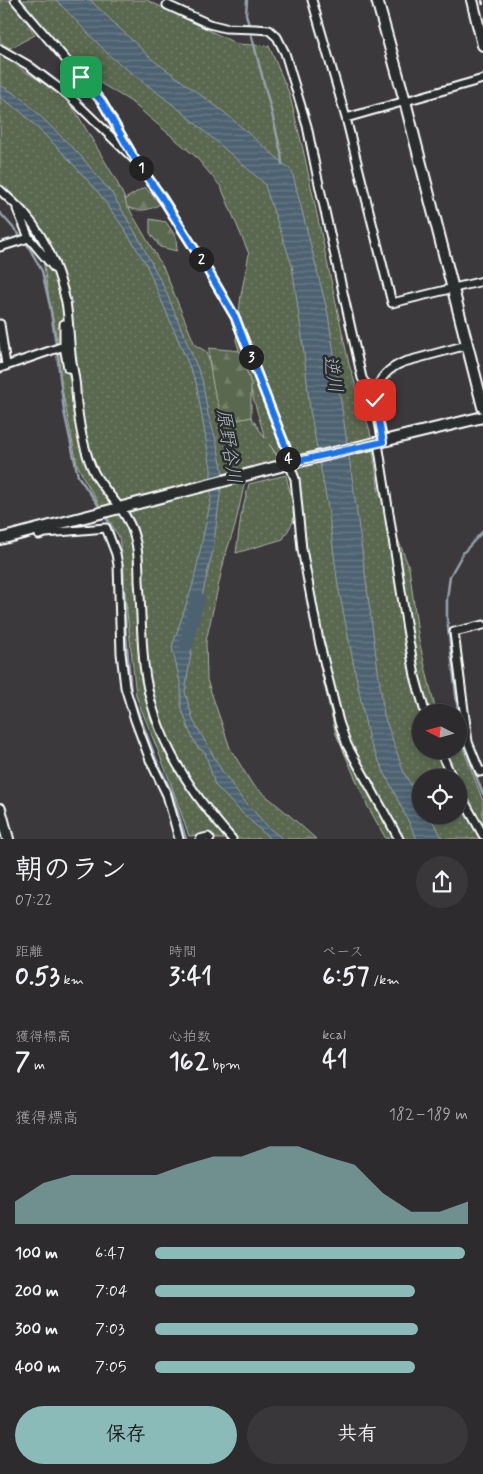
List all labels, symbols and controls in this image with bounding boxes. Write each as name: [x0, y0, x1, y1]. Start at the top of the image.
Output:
pin: [60, 56, 102, 98]
icon: arrive: [67, 63, 95, 91]
pin: 1: [128, 156, 154, 180]
text: 1: [138, 159, 145, 177]
pin: 2: [188, 246, 214, 272]
text: 2: [198, 250, 205, 268]
pin: 3: [238, 344, 264, 370]
text: 3: [248, 348, 255, 366]
water label: 逆川: [317, 354, 348, 395]
pin: [354, 379, 396, 421]
icon: check: [361, 386, 389, 414]
water label: 原野谷川: [210, 407, 247, 486]
pin: 4: [276, 446, 300, 472]
text: 4: [284, 450, 293, 468]
north arrow: [412, 704, 468, 759]
map controls: [412, 704, 467, 824]
button: locate: [412, 769, 467, 824]
text: 朝のラン: [15, 852, 127, 889]
button: share: [416, 856, 468, 908]
text: 07:22: [15, 890, 53, 911]
text: 距離: [15, 943, 43, 961]
text: 時間: [169, 943, 197, 961]
text: ペース: [322, 943, 364, 961]
text: 0.53: [15, 961, 60, 994]
text: 3:41: [169, 961, 212, 994]
text: 6:57: [322, 961, 369, 994]
text: km: [60, 971, 84, 989]
text: /km: [369, 971, 400, 989]
text: kcal: [322, 1026, 346, 1044]
text: 獲得標高: [15, 1028, 71, 1046]
text: 心拍数: [169, 1028, 211, 1046]
text: 41: [322, 1044, 348, 1077]
text: 7: [15, 1046, 30, 1079]
text: 162: [169, 1046, 209, 1079]
text: m: [30, 1056, 45, 1074]
text: bpm: [209, 1056, 241, 1074]
text: 182–189 m: [389, 1104, 468, 1125]
text: 獲得標高: [15, 1108, 79, 1129]
text: 100 m: [15, 1243, 58, 1264]
text: 6:47: [95, 1243, 125, 1264]
text: 200 m: [15, 1281, 59, 1302]
text: 7:04: [95, 1281, 128, 1302]
text: 300 m: [15, 1319, 58, 1340]
text: 7:03: [95, 1319, 125, 1340]
text: 400 m: [15, 1357, 60, 1378]
text: 7:05: [95, 1357, 126, 1378]
button: 保存: [15, 1406, 237, 1464]
button: 共有: [247, 1406, 468, 1464]

